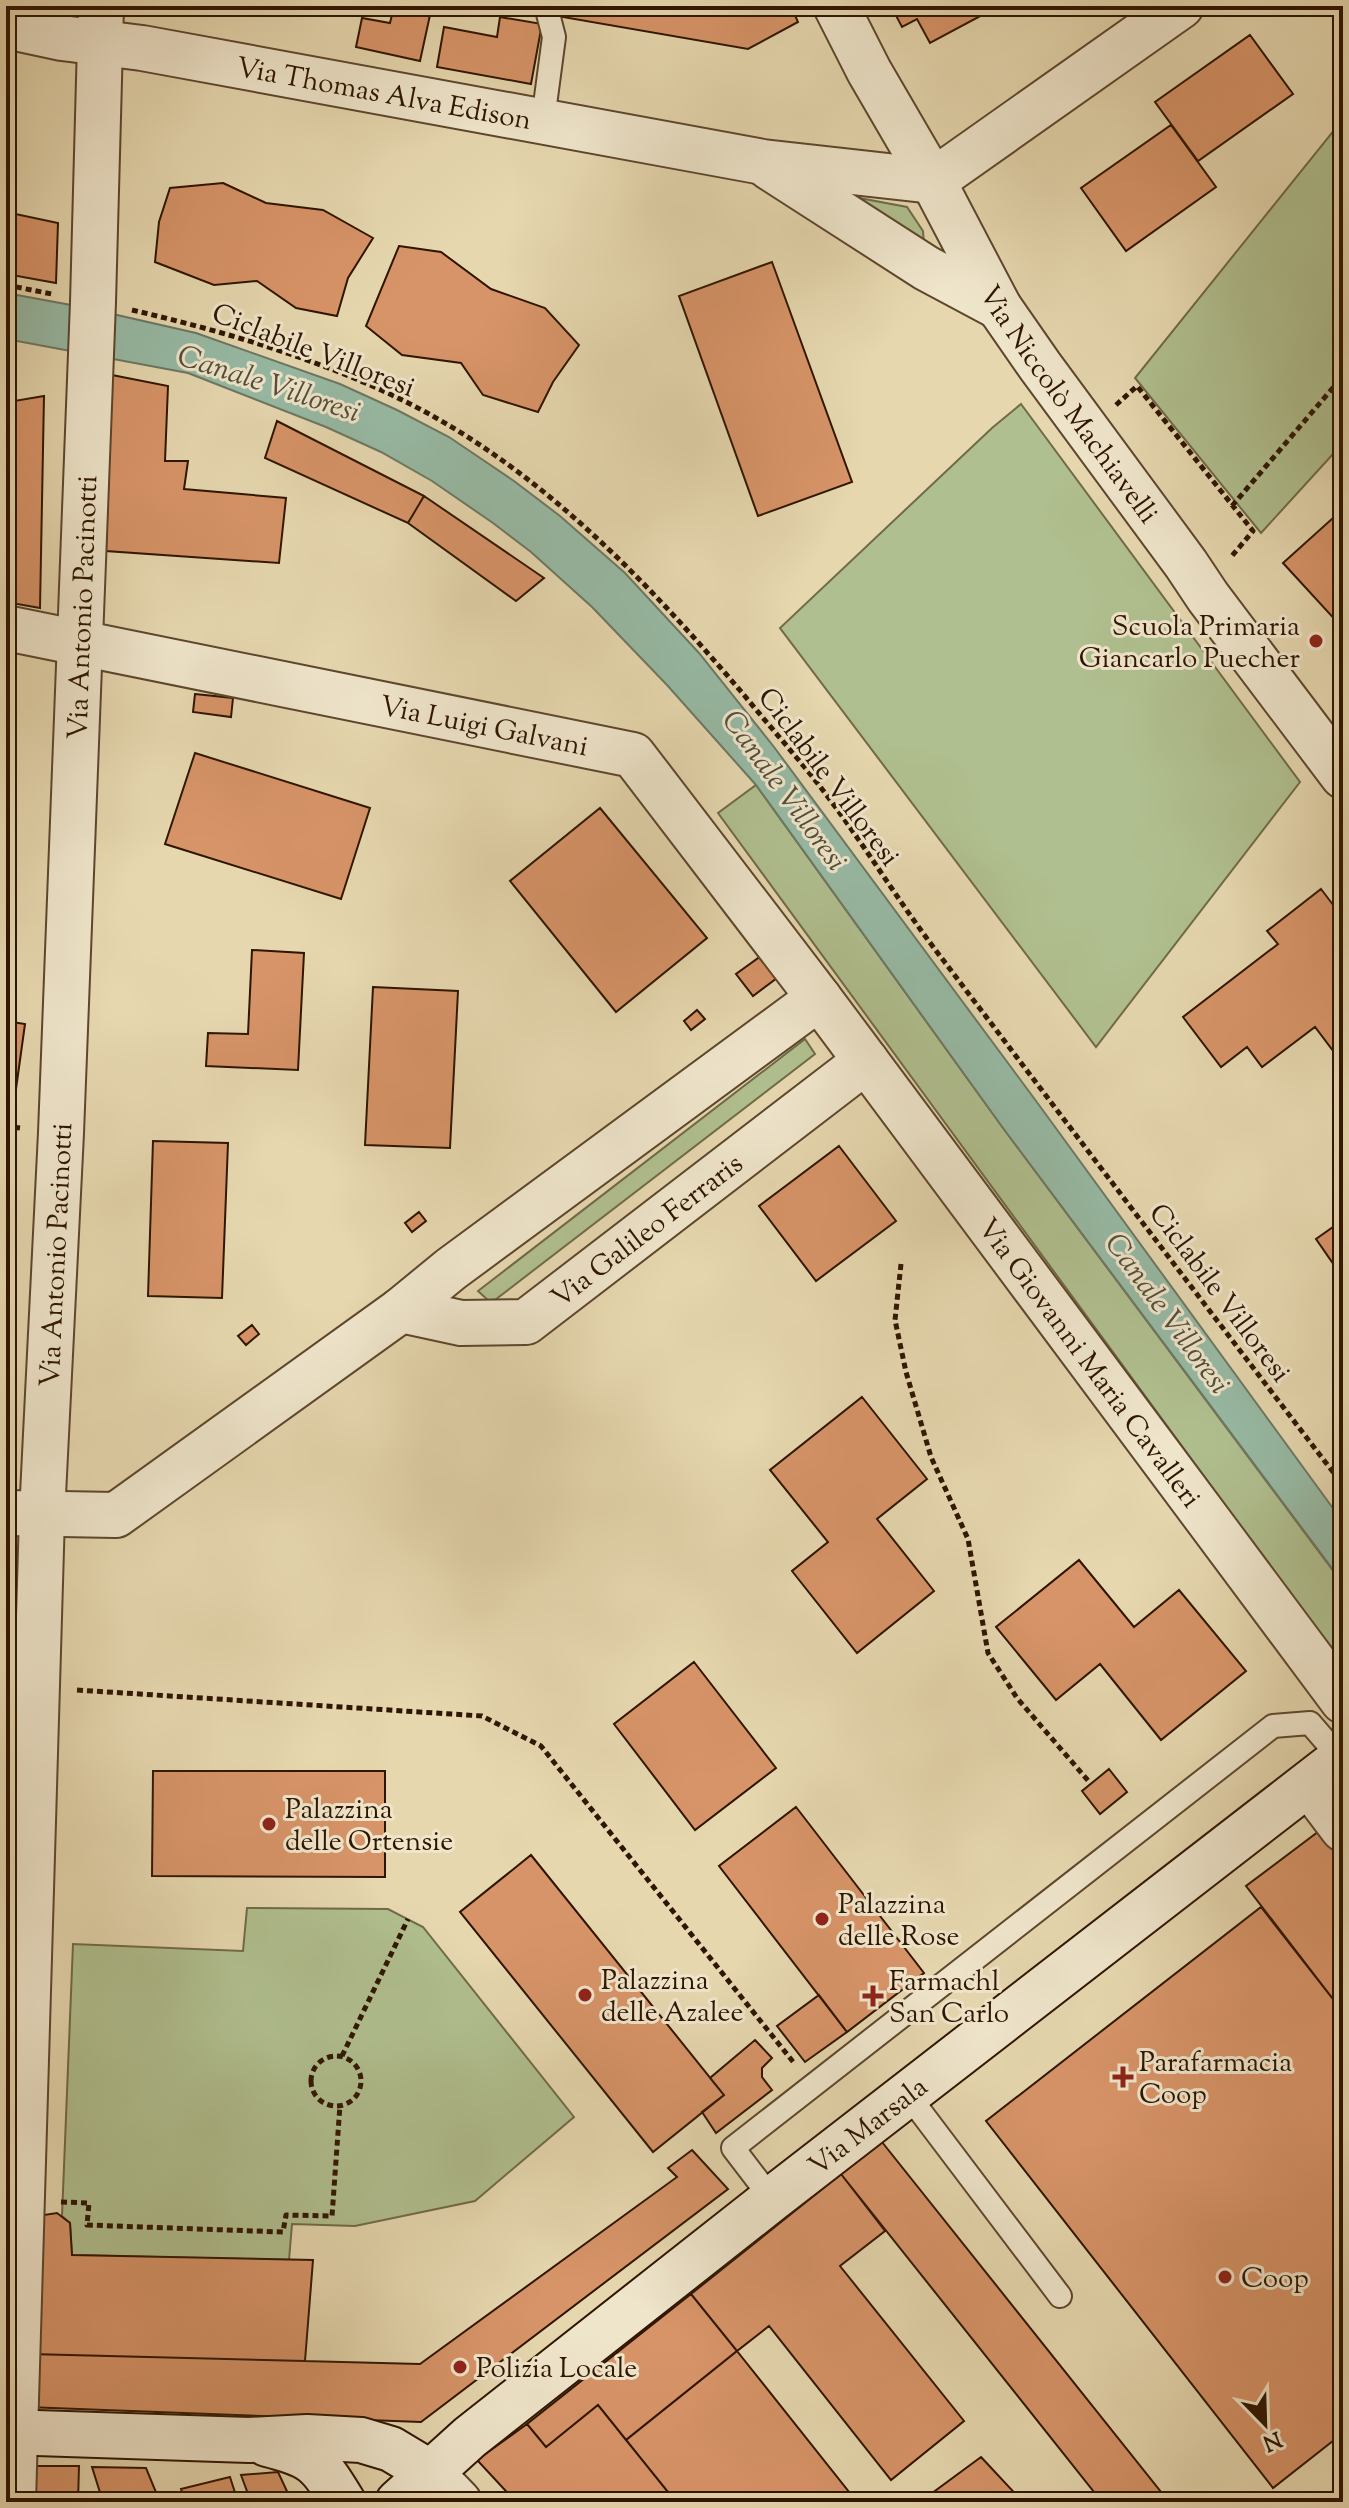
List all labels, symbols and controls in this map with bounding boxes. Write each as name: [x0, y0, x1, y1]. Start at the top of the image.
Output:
street label: Via Thomas Alva Edison: [233, 49, 534, 142]
street label: Via Niccolò Machiavelli: [968, 279, 1167, 533]
street label: Ciclabile Villoresi: [205, 295, 420, 409]
water label: Canale Villoresi: [171, 336, 365, 435]
street label: Via Antonio Pacinotti: [59, 474, 109, 740]
place label: Scuola Primaria Giancarlo Puecher: [1079, 608, 1300, 680]
marker: Scuola Primaria Giancarlo Puecher: [1307, 632, 1325, 650]
street label: Ciclabile Villoresi: [747, 680, 908, 876]
street label: Via Luigi Galvani: [376, 687, 591, 768]
water label: Canale Villoresi: [710, 702, 856, 881]
street label: Via Antonio Pacinotti: [31, 1122, 84, 1388]
street label: Via Galileo Ferraris: [544, 1145, 752, 1319]
street label: Ciclabile Villoresi: [1138, 1196, 1299, 1392]
street label: Via Giovanni Maria Cavalleri: [967, 1211, 1209, 1517]
water label: Canale Villoresi: [1093, 1225, 1239, 1404]
place label: Palazzina delle Ortensie: [285, 1791, 453, 1863]
marker: Palazzina delle Ortensie: [260, 1815, 278, 1833]
place label: Palazzina delle Rose: [838, 1886, 959, 1958]
marker: Palazzina delle Rose: [813, 1910, 831, 1928]
place label: Palazzina delle Azalee: [601, 1962, 744, 2034]
place label: Farmachl San Carlo: [889, 1963, 1009, 2035]
marker: Palazzina delle Azalee: [576, 1986, 594, 2004]
marker: Farmachl San Carlo: [864, 1987, 882, 2005]
place label: Parafarmacia Coop: [1139, 2044, 1292, 2116]
marker: Parafarmacia Coop: [1114, 2068, 1132, 2086]
street label: Via Marsala: [801, 2069, 937, 2187]
place label: Coop: [1241, 2260, 1309, 2300]
marker: Coop: [1216, 2268, 1234, 2286]
place label: Polizia Locale: [476, 2350, 637, 2390]
marker: Polizia Locale: [451, 2358, 469, 2376]
north arrow: [1225, 2384, 1305, 2464]
text: N: [1257, 2421, 1286, 2458]

